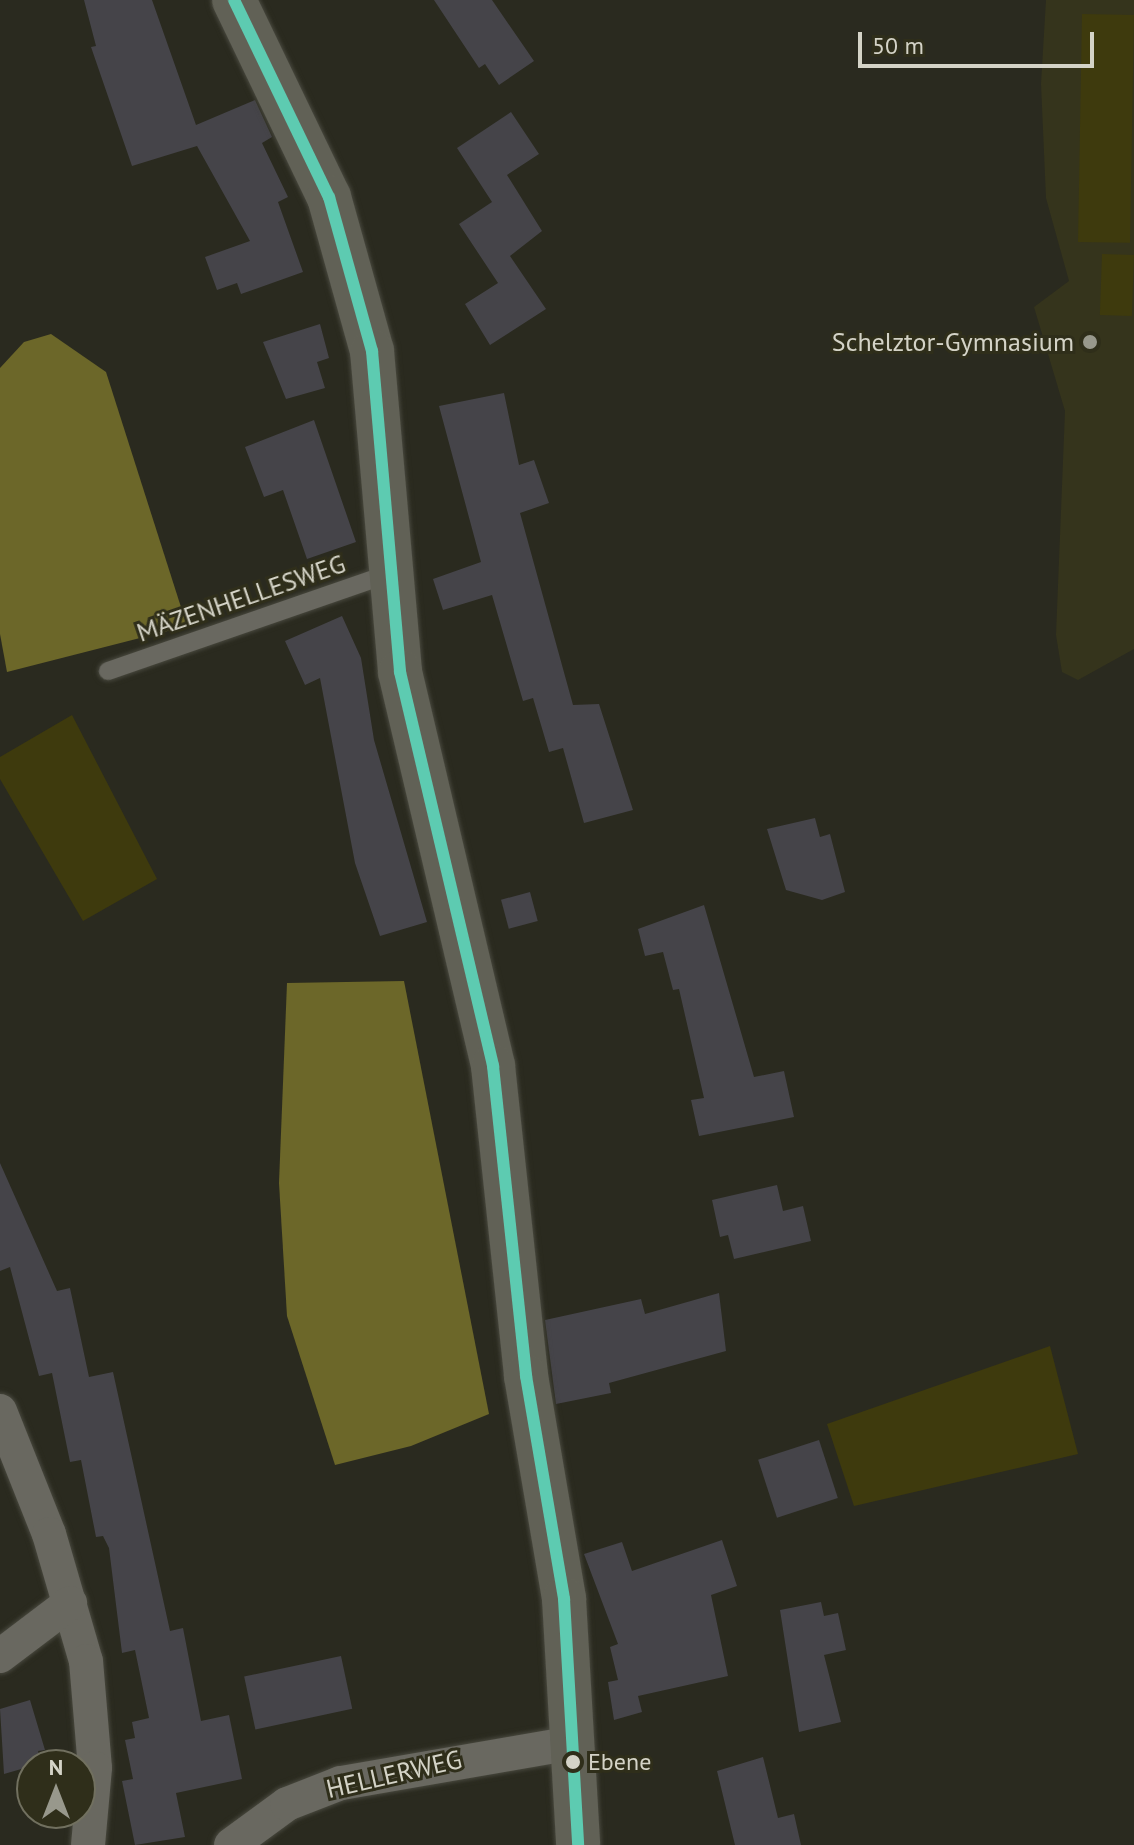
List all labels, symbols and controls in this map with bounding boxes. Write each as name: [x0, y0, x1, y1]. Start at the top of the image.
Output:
scale bar: [862, 16, 1098, 66]
text: 50 m: [872, 30, 924, 61]
place label: Schelztor-Gymnasium: [832, 326, 1074, 358]
marker: Schelztor-Gymnasium: [1081, 333, 1099, 351]
street label: MÄZENHELLESWEG: [133, 548, 349, 648]
street label: HELLERWEG: [323, 1743, 465, 1805]
place label: Ebene: [588, 1748, 651, 1776]
north arrow: [16, 1749, 96, 1829]
text: N: [49, 1753, 63, 1781]
marker: Ebene: [565, 1754, 581, 1770]

